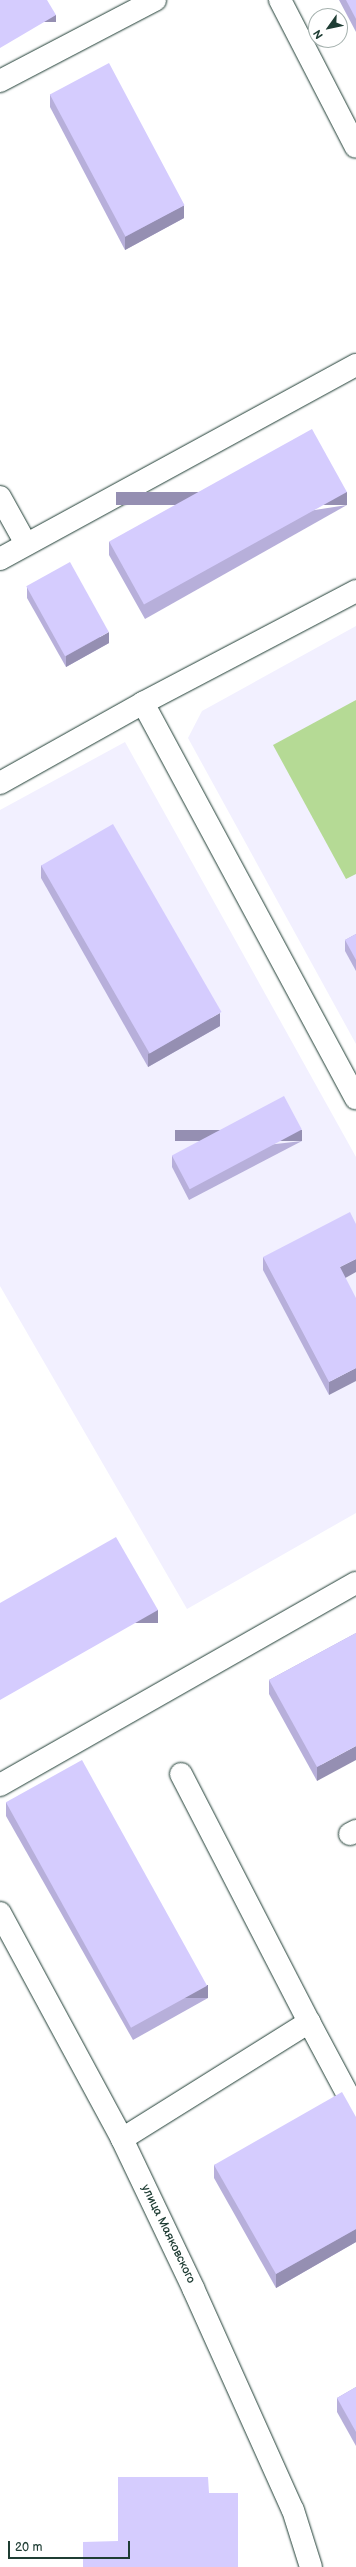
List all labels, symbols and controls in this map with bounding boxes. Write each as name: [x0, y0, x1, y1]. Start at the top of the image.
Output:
north arrow: [308, 8, 348, 48]
text: N: [311, 27, 326, 41]
street label: улица Маяковского: [138, 2182, 198, 2286]
scale bar: [10, 2533, 132, 2559]
text: 20 m: [15, 2540, 42, 2555]

